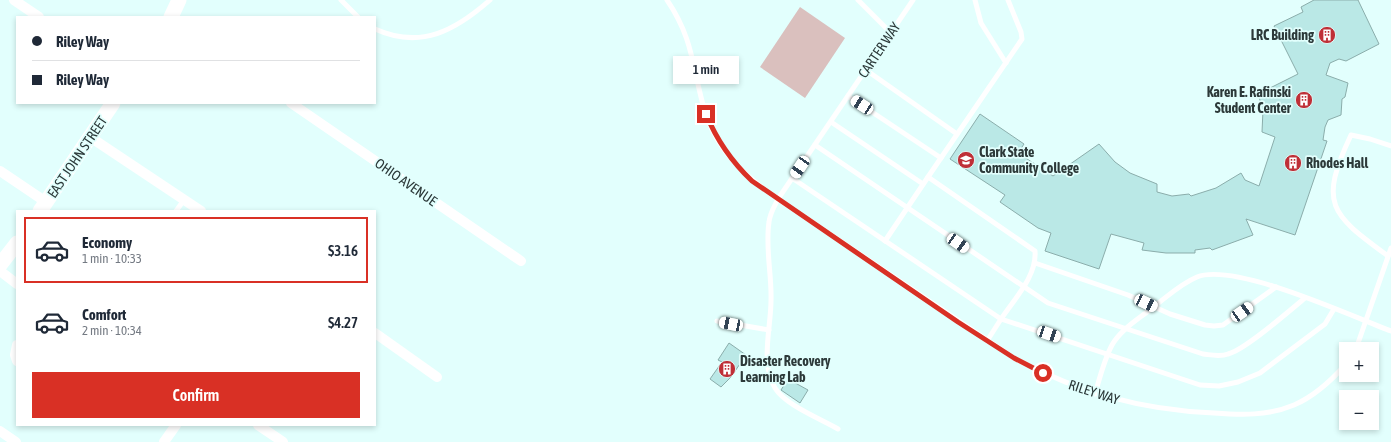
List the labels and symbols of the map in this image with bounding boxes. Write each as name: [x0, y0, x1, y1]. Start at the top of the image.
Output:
street label: CARTER WAY: [855, 19, 904, 81]
building icon: LRC Building: [1317, 25, 1337, 45]
place label: LRC Building: [1251, 27, 1315, 43]
callout: 1 min: [673, 56, 739, 84]
place label: Karen E. Rafinski Student Center: [1207, 84, 1292, 116]
building icon: Karen E. Rafinski Student Center: [1294, 90, 1314, 110]
car: [849, 93, 875, 117]
route end: [697, 105, 715, 123]
street label: EAST JOHN STREET: [44, 113, 110, 201]
place label: Clark State Community College: [979, 144, 1079, 176]
school or university icon: Clark State Community College: [956, 150, 976, 170]
building icon: Rhodes Hall: [1283, 153, 1303, 173]
car: [788, 154, 812, 180]
street label: OHIO AVENUE: [372, 155, 440, 209]
place label: Rhodes Hall: [1306, 155, 1369, 171]
car: [945, 231, 971, 255]
car: [1133, 292, 1159, 314]
car: [1229, 300, 1255, 324]
car: [718, 316, 744, 332]
car: [1036, 324, 1062, 344]
place label: Disaster Recovery Learning Lab: [740, 353, 831, 385]
building icon: Disaster Recovery Learning Lab: [717, 359, 737, 379]
route start: [1034, 364, 1052, 382]
street label: RILEY WAY: [1067, 376, 1122, 408]

